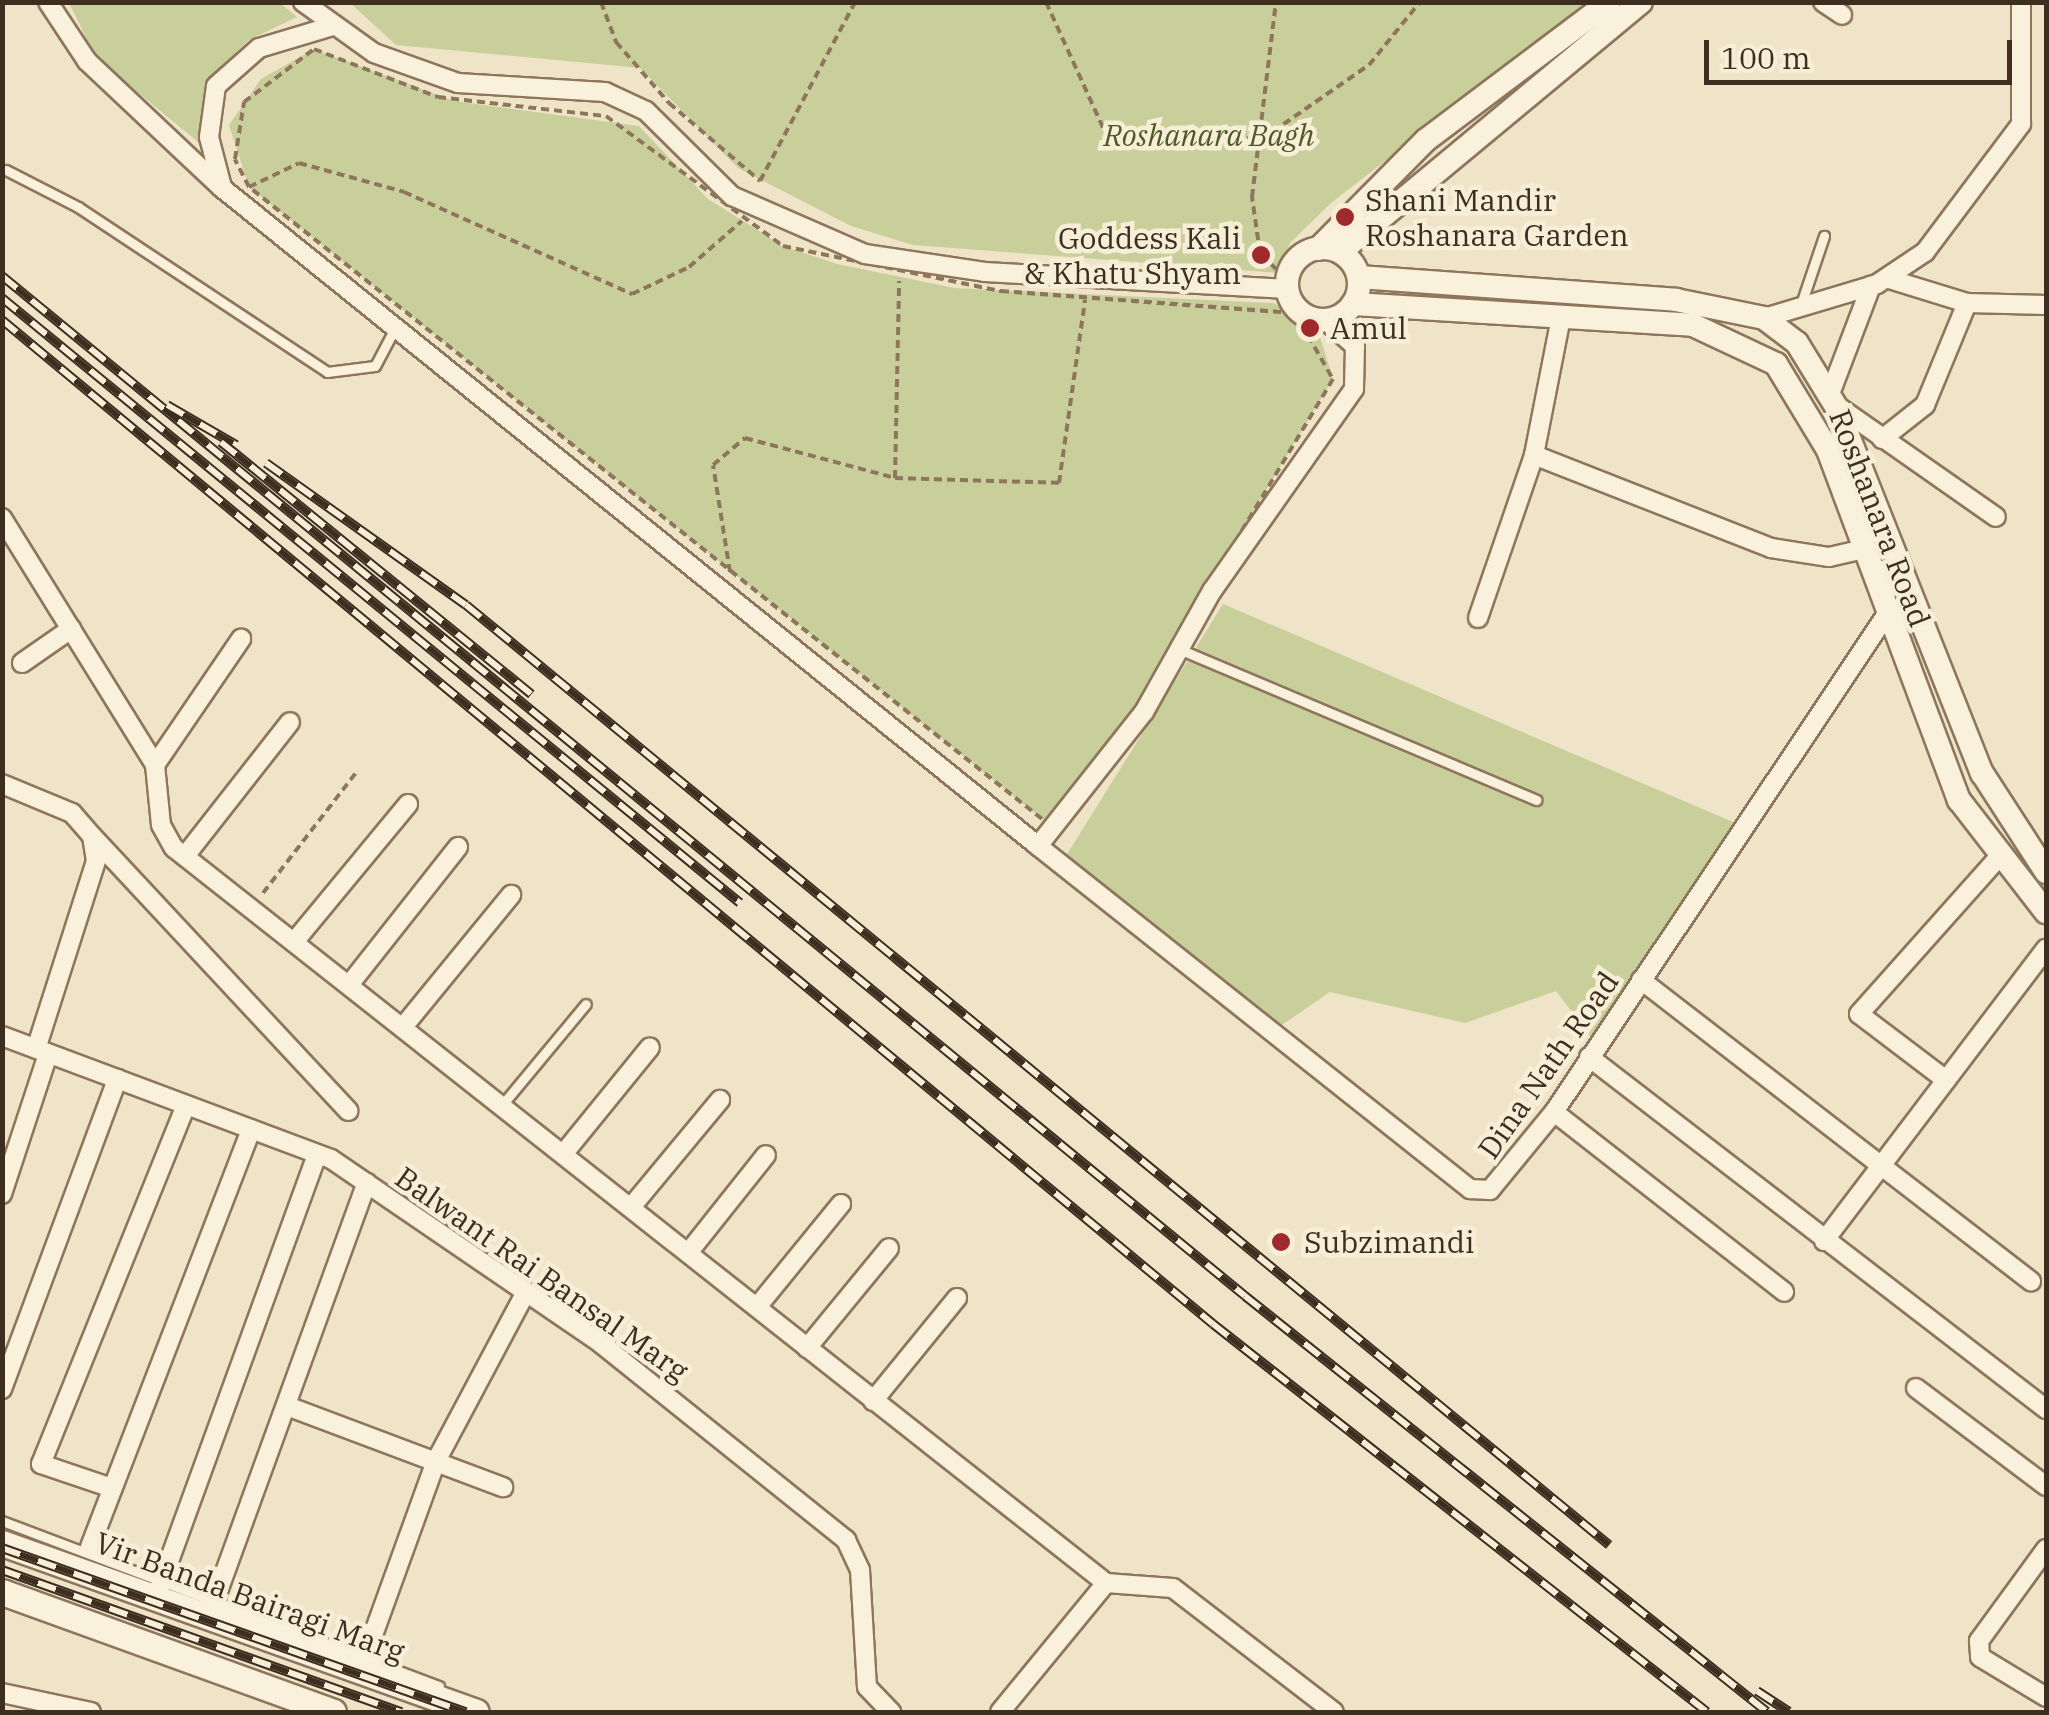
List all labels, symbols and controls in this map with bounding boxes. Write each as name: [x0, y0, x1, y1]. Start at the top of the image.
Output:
scale bar: [1709, 20, 2016, 82]
text: 100 m: [1721, 38, 1811, 77]
park label: Roshanara Bagh: [1104, 117, 1314, 153]
place label: Shani Mandir Roshanara Garden: [1365, 182, 1629, 252]
marker: Shani Mandir Roshanara Garden: [1334, 206, 1356, 228]
place label: Goddess Kali & Khatu Shyam: [1024, 220, 1241, 290]
marker: Goddess Kali & Khatu Shyam: [1250, 244, 1272, 266]
place label: Amul: [1330, 310, 1407, 346]
marker: Amul: [1299, 317, 1321, 339]
street label: Roshanara Road: [1822, 404, 1938, 632]
street label: Dina Nath Road: [1470, 964, 1626, 1166]
street label: Balwant Rai Bansal Marg: [389, 1159, 695, 1389]
place label: Subzimandi: [1304, 1224, 1474, 1260]
marker: Subzimandi: [1268, 1229, 1294, 1255]
street label: Vir Banda Bairagi Marg: [90, 1524, 410, 1670]

